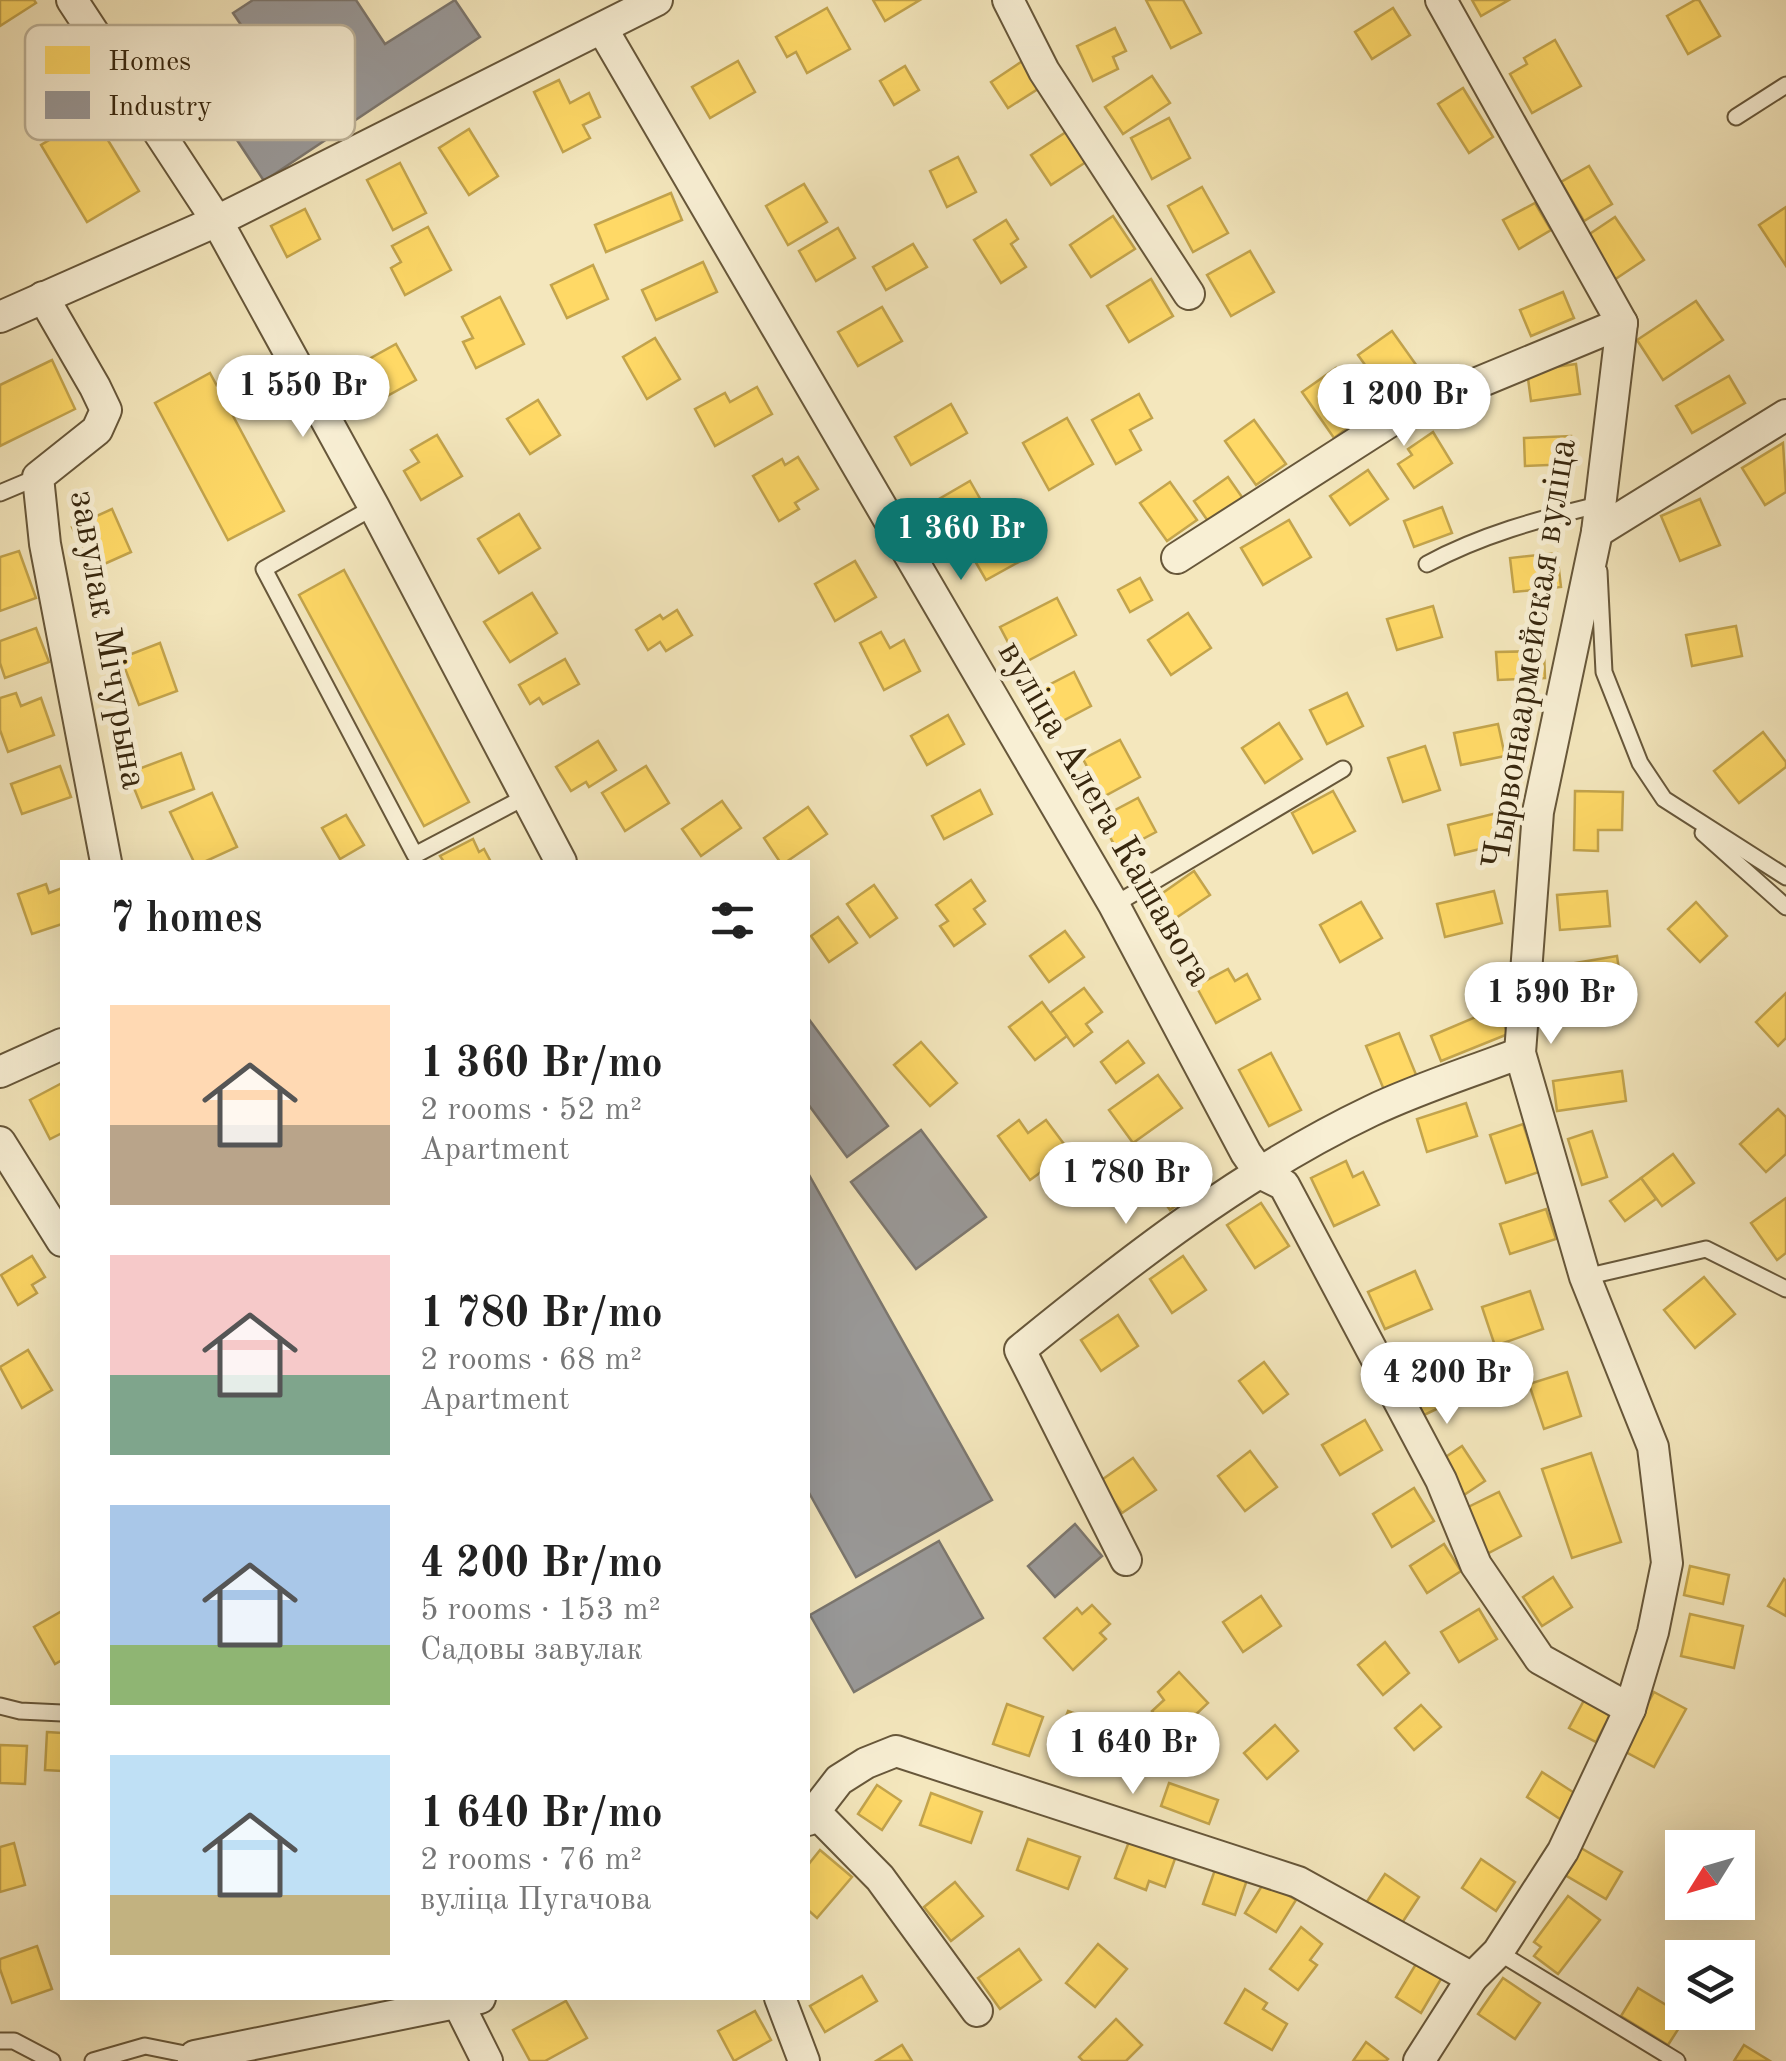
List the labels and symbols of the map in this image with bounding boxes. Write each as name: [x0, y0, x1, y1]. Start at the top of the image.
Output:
legend: [25, 25, 355, 140]
text: Homes: [108, 49, 191, 77]
text: Industry: [108, 94, 212, 122]
pin: 1 550 Br: [200, 355, 406, 440]
pin: 1 200 Br: [1301, 364, 1507, 449]
street label: Чырвонаармейская вуліца: [1478, 436, 1584, 872]
street label: завулак Мічурына: [62, 488, 152, 793]
pin: 1 360 Br: [858, 498, 1064, 583]
street label: вуліца Алега Кашавога: [990, 635, 1218, 993]
pin: 1 590 Br: [1448, 962, 1654, 1047]
pin: 1 780 Br: [1023, 1142, 1229, 1227]
pin: 4 200 Br: [1344, 1342, 1550, 1427]
pin: 1 640 Br: [1030, 1712, 1236, 1797]
north arrow: [1665, 1830, 1755, 1920]

